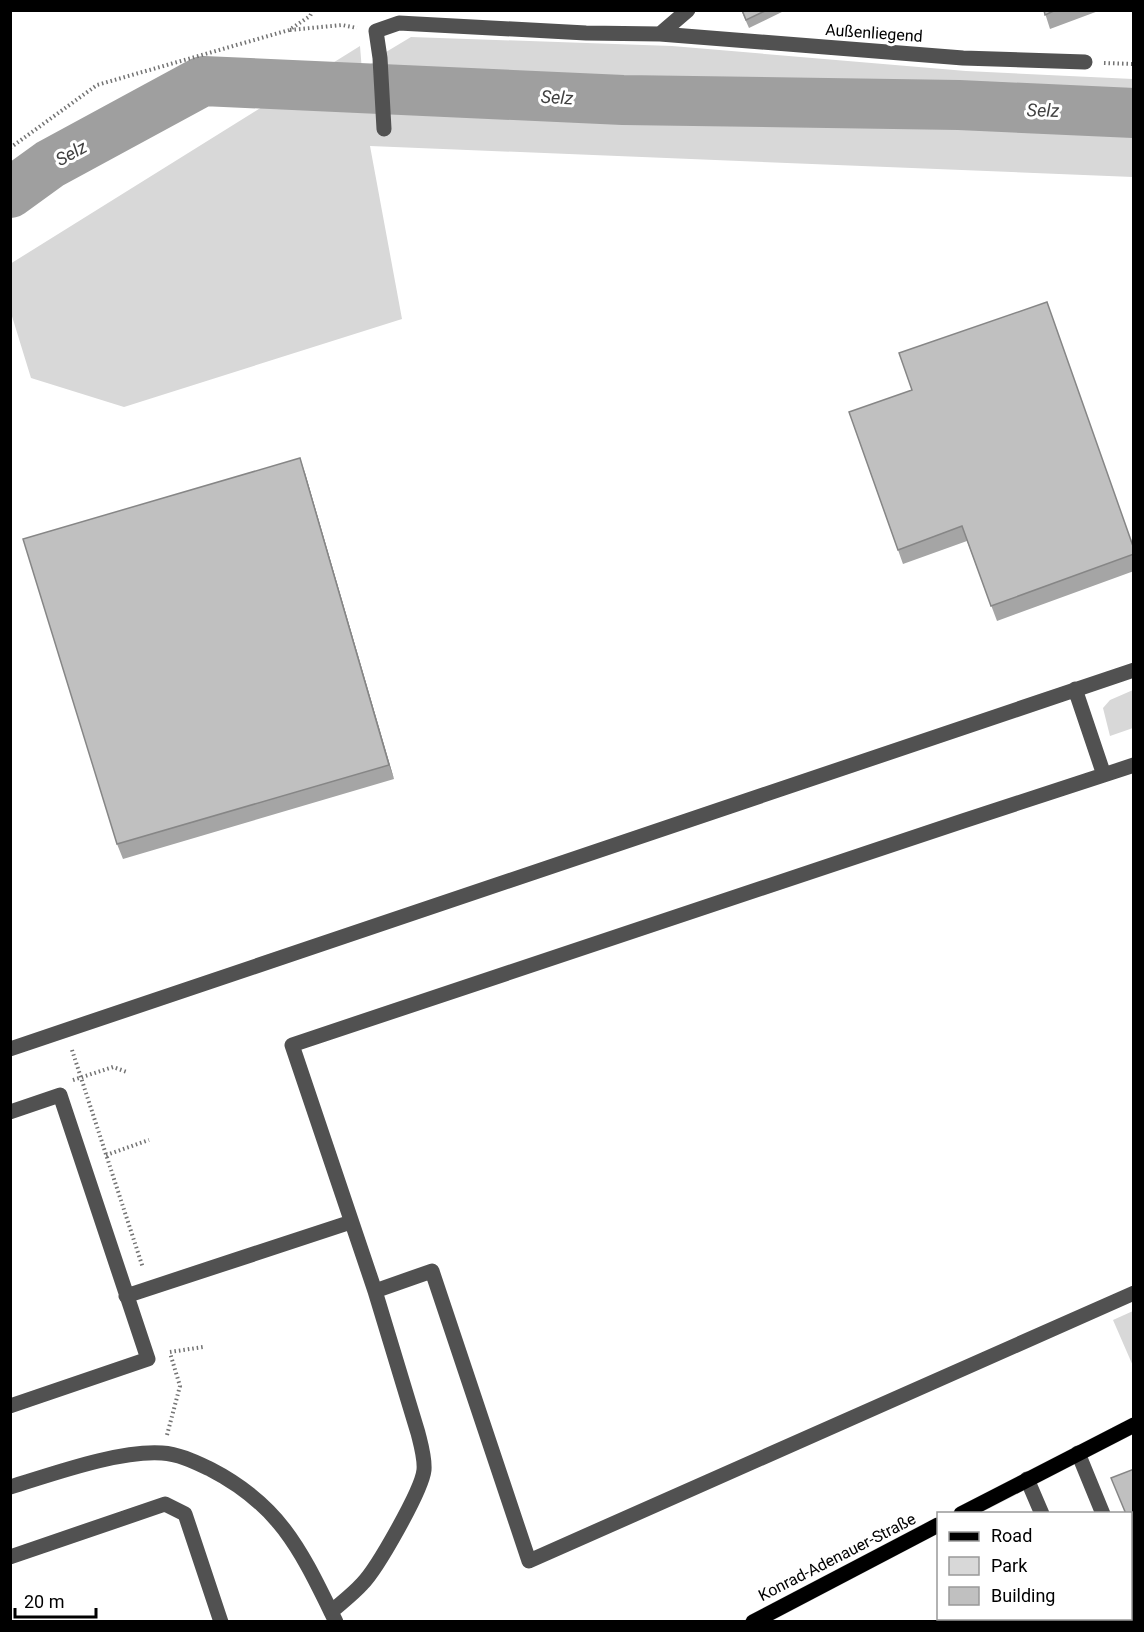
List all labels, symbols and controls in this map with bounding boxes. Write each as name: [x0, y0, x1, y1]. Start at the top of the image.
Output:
street label: Außenliegend: [825, 20, 923, 46]
water label: Selz: [540, 86, 574, 108]
water label: Selz: [1027, 99, 1060, 121]
water label: Selz: [52, 136, 91, 170]
street label: Konrad-Adenauer-Straße: [755, 1509, 919, 1605]
legend: [937, 1512, 1132, 1620]
text: Road: [991, 1525, 1032, 1546]
text: Park: [991, 1555, 1028, 1576]
scale bar: [15, 1581, 96, 1619]
text: Building: [991, 1585, 1055, 1606]
text: 20 m: [24, 1591, 64, 1612]

